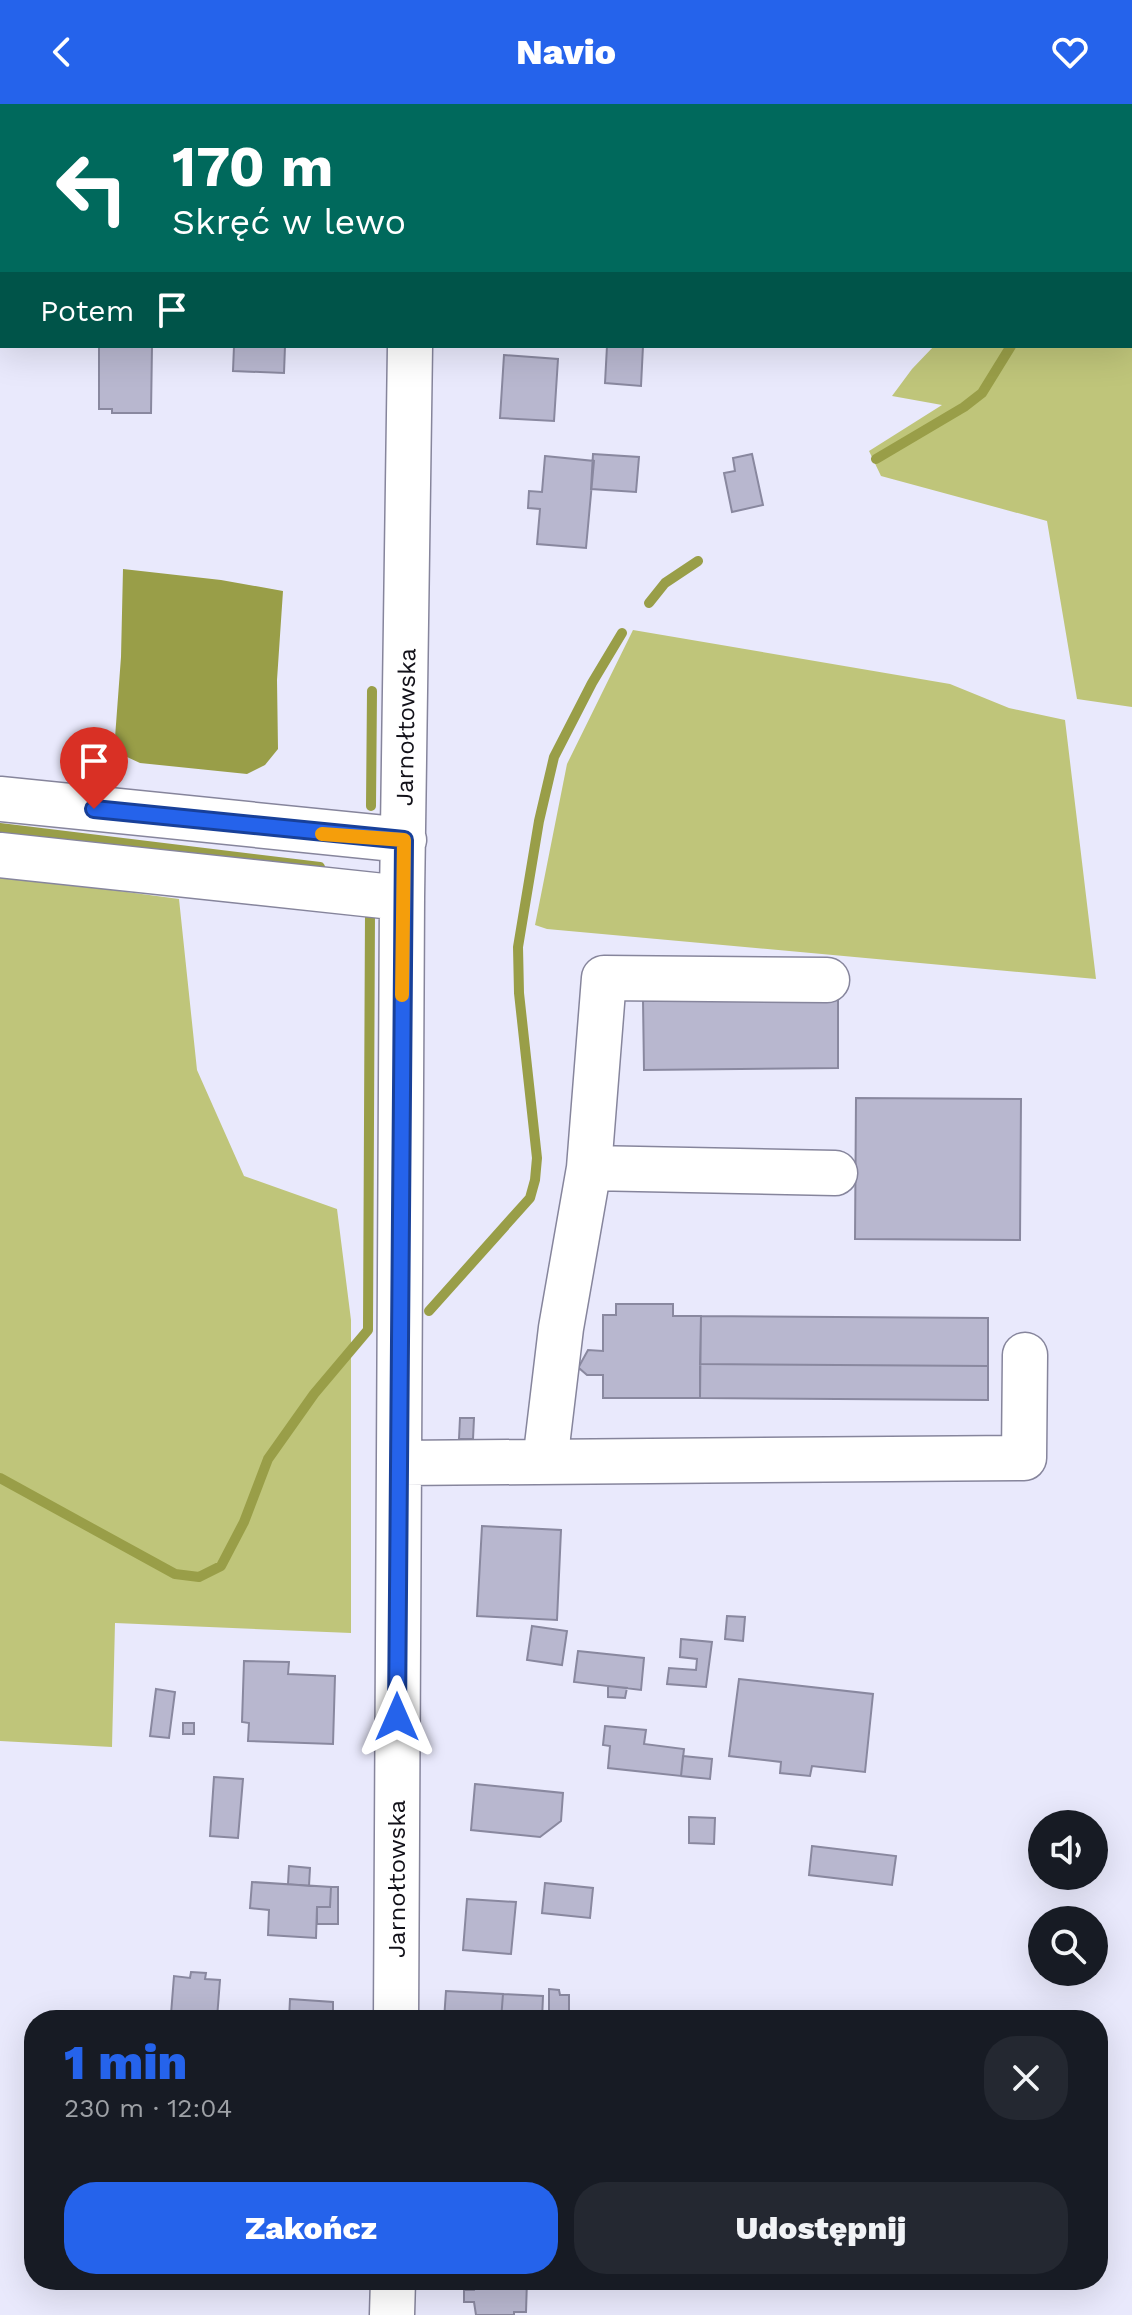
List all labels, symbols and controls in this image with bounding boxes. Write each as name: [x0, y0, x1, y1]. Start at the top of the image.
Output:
icon: back: [40, 30, 84, 74]
icon: heart: [1048, 30, 1092, 74]
text: Navio: [516, 31, 616, 73]
text: 170 m: [172, 134, 334, 200]
icon: left: [40, 136, 144, 240]
text: Skręć w lewo: [172, 201, 406, 243]
icon: arrive: [150, 288, 194, 332]
text: Potem: [40, 293, 134, 328]
street label: Jarnołtowska: [391, 648, 421, 806]
pin: [60, 727, 128, 809]
icon: arrive: [72, 739, 116, 783]
position arrow: [355, 1675, 439, 1759]
street label: Jarnołtowska: [383, 1800, 411, 1958]
map controls: [1028, 1810, 1108, 1986]
button: sound: [1028, 1810, 1108, 1890]
button: search: [1028, 1906, 1108, 1986]
text: 1 min: [64, 2034, 187, 2091]
button: close: [984, 2036, 1068, 2120]
text: 230 m · 12:04: [64, 2093, 232, 2123]
button: Zakończ: [64, 2182, 558, 2274]
button: Udostępnij: [574, 2182, 1068, 2274]

